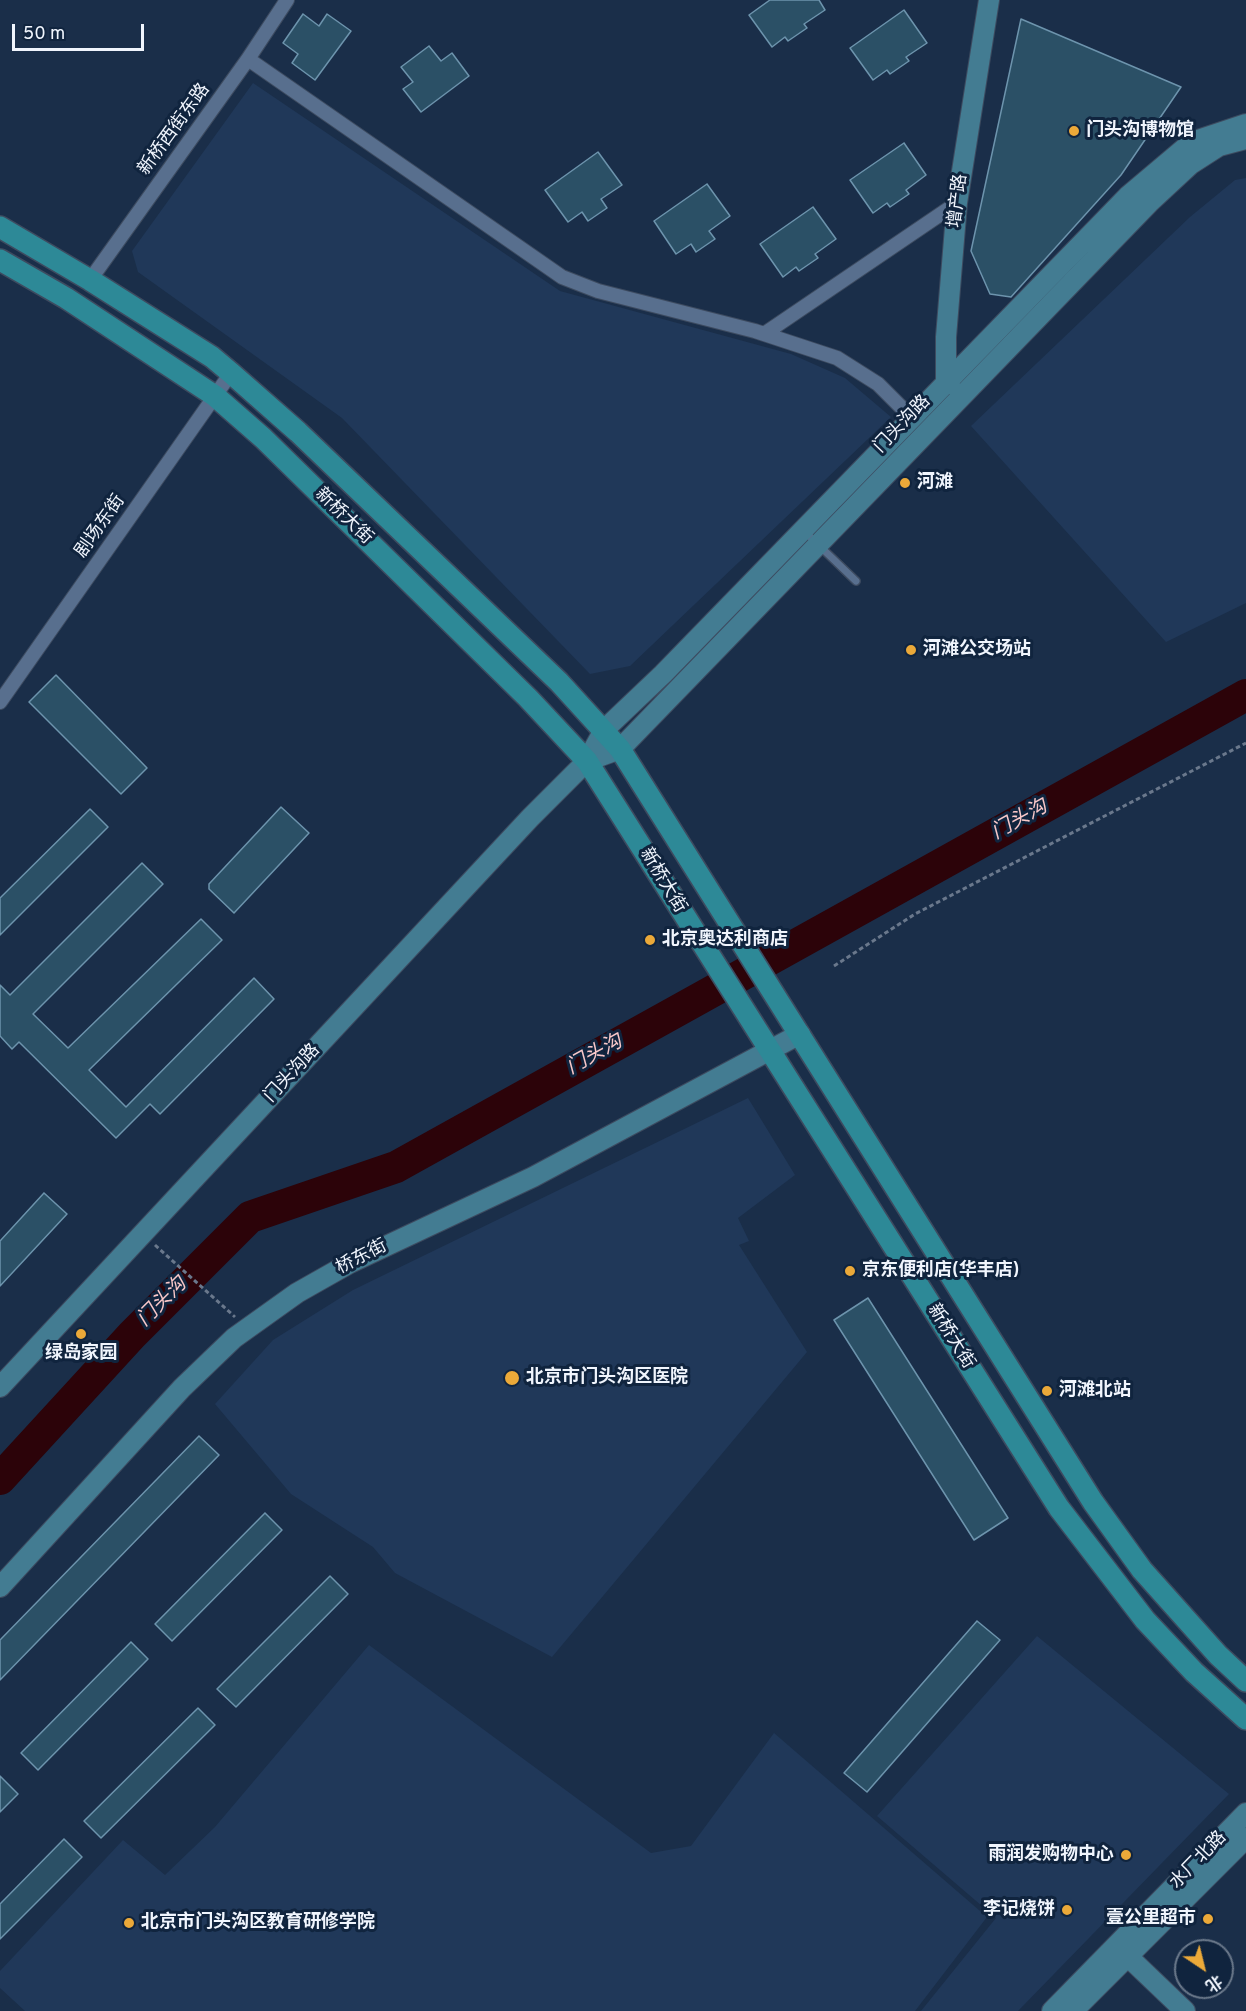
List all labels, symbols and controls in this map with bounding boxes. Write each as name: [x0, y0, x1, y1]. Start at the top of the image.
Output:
scale bar: [15, 12, 147, 50]
text: 50 m: [23, 23, 65, 46]
street label: 新桥西街东路: [135, 80, 215, 180]
place label: 门头沟博物馆: [1086, 120, 1194, 142]
marker: 门头沟博物馆: [1067, 124, 1081, 138]
street label: 增产路: [945, 173, 973, 229]
street label: 门头沟路: [870, 392, 936, 458]
place label: 河滩: [917, 472, 953, 494]
marker: 河滩: [898, 476, 912, 490]
street label: 新桥大街: [310, 484, 376, 550]
street label: 剧场东街: [72, 491, 130, 563]
place label: 河滩公交场站: [923, 639, 1031, 661]
marker: 河滩公交场站: [904, 643, 918, 657]
water label: 门头沟: [988, 796, 1052, 846]
street label: 新桥大街: [634, 845, 690, 917]
place label: 北京奥达利商店: [662, 929, 788, 951]
marker: 北京奥达利商店: [643, 933, 657, 947]
water label: 门头沟: [563, 1031, 627, 1081]
street label: 门头沟路: [261, 1040, 325, 1108]
street label: 桥东街: [333, 1236, 391, 1280]
place label: 京东便利店(华丰店): [862, 1260, 1019, 1282]
marker: 京东便利店(华丰店): [843, 1264, 857, 1278]
water label: 门头沟: [133, 1273, 193, 1333]
street label: 新桥大街: [922, 1301, 978, 1373]
marker: 绿岛家园: [74, 1327, 88, 1341]
place label: 绿岛家园: [45, 1343, 117, 1365]
place label: 北京市门头沟区医院: [526, 1367, 688, 1389]
marker: 北京市门头沟区医院: [503, 1369, 521, 1387]
place label: 河滩北站: [1059, 1380, 1131, 1402]
marker: 河滩北站: [1040, 1384, 1054, 1398]
street label: 水厂北路: [1166, 1828, 1232, 1894]
place label: 雨润发购物中心: [988, 1844, 1114, 1866]
marker: 雨润发购物中心: [1119, 1848, 1133, 1862]
place label: 李记烧饼: [983, 1899, 1055, 1921]
marker: 李记烧饼: [1060, 1903, 1074, 1917]
place label: 壹公里超市: [1106, 1908, 1196, 1930]
place label: 北京市门头沟区教育研修学院: [141, 1912, 375, 1934]
marker: 壹公里超市: [1201, 1912, 1215, 1926]
marker: 北京市门头沟区教育研修学院: [122, 1916, 136, 1930]
north arrow: [1174, 1939, 1234, 1999]
text: 北: [1201, 1969, 1225, 1995]

